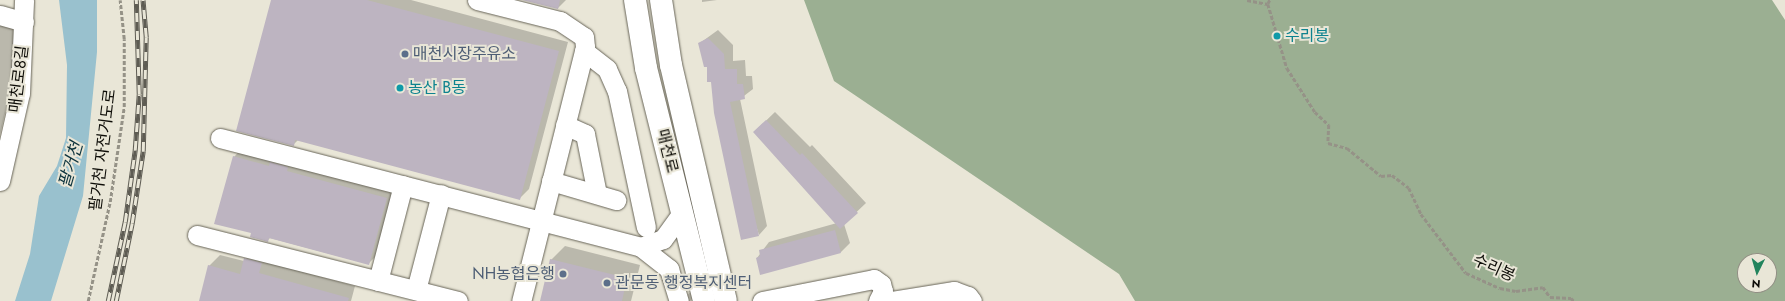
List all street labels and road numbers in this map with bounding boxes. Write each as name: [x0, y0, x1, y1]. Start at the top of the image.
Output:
street label: 매천로8길: [5, 44, 33, 114]
street label: 팔거천 자전거도로: [86, 88, 120, 212]
street label: 매천로: [652, 127, 682, 175]
street label: 수리봉: [1470, 250, 1518, 286]

